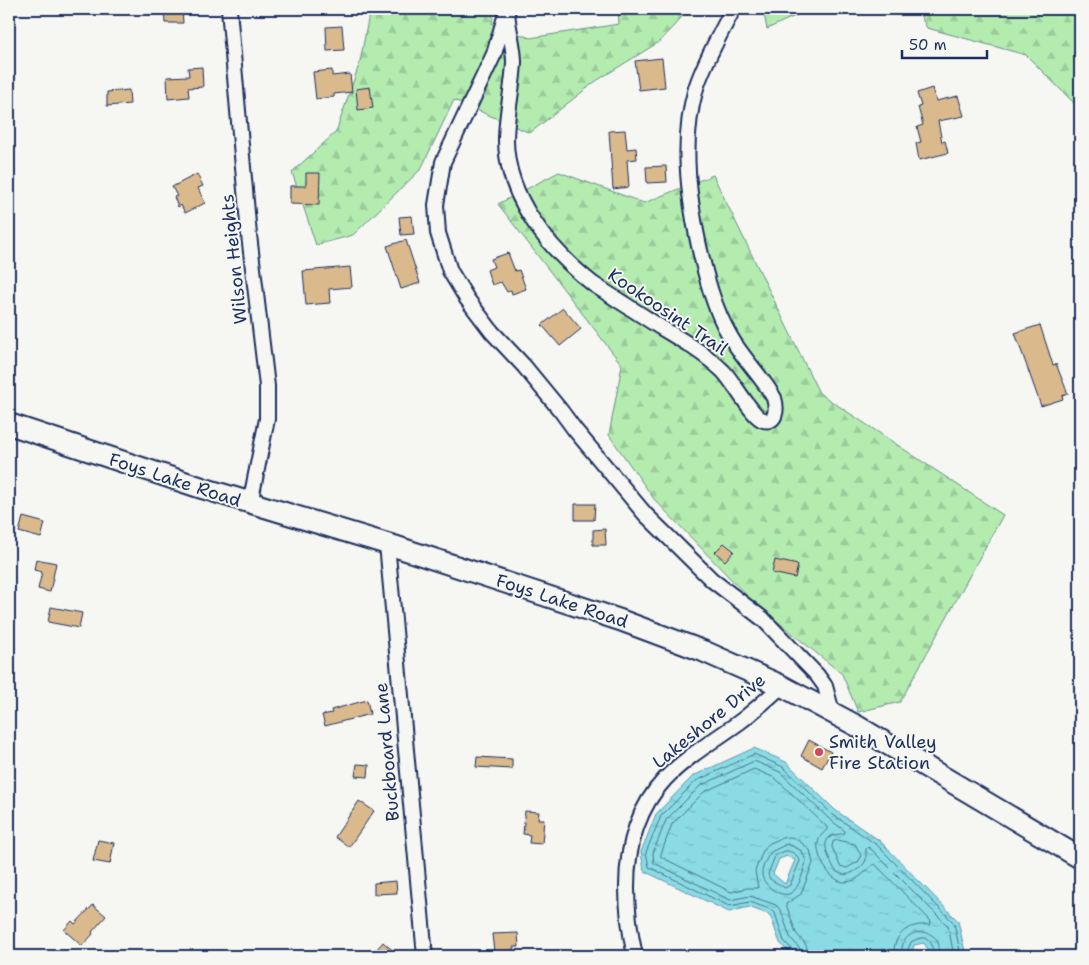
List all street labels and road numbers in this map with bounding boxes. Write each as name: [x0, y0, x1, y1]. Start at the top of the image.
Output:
street label: Wilson Heights: [215, 193, 253, 325]
street label: Kookoosint Trail: [603, 263, 733, 361]
street label: Foys Lake Road: [106, 447, 244, 513]
street label: Foys Lake Road: [493, 568, 631, 634]
street label: Lakeshore Drive: [648, 668, 770, 774]
street label: Buckboard Lane: [369, 682, 405, 822]

